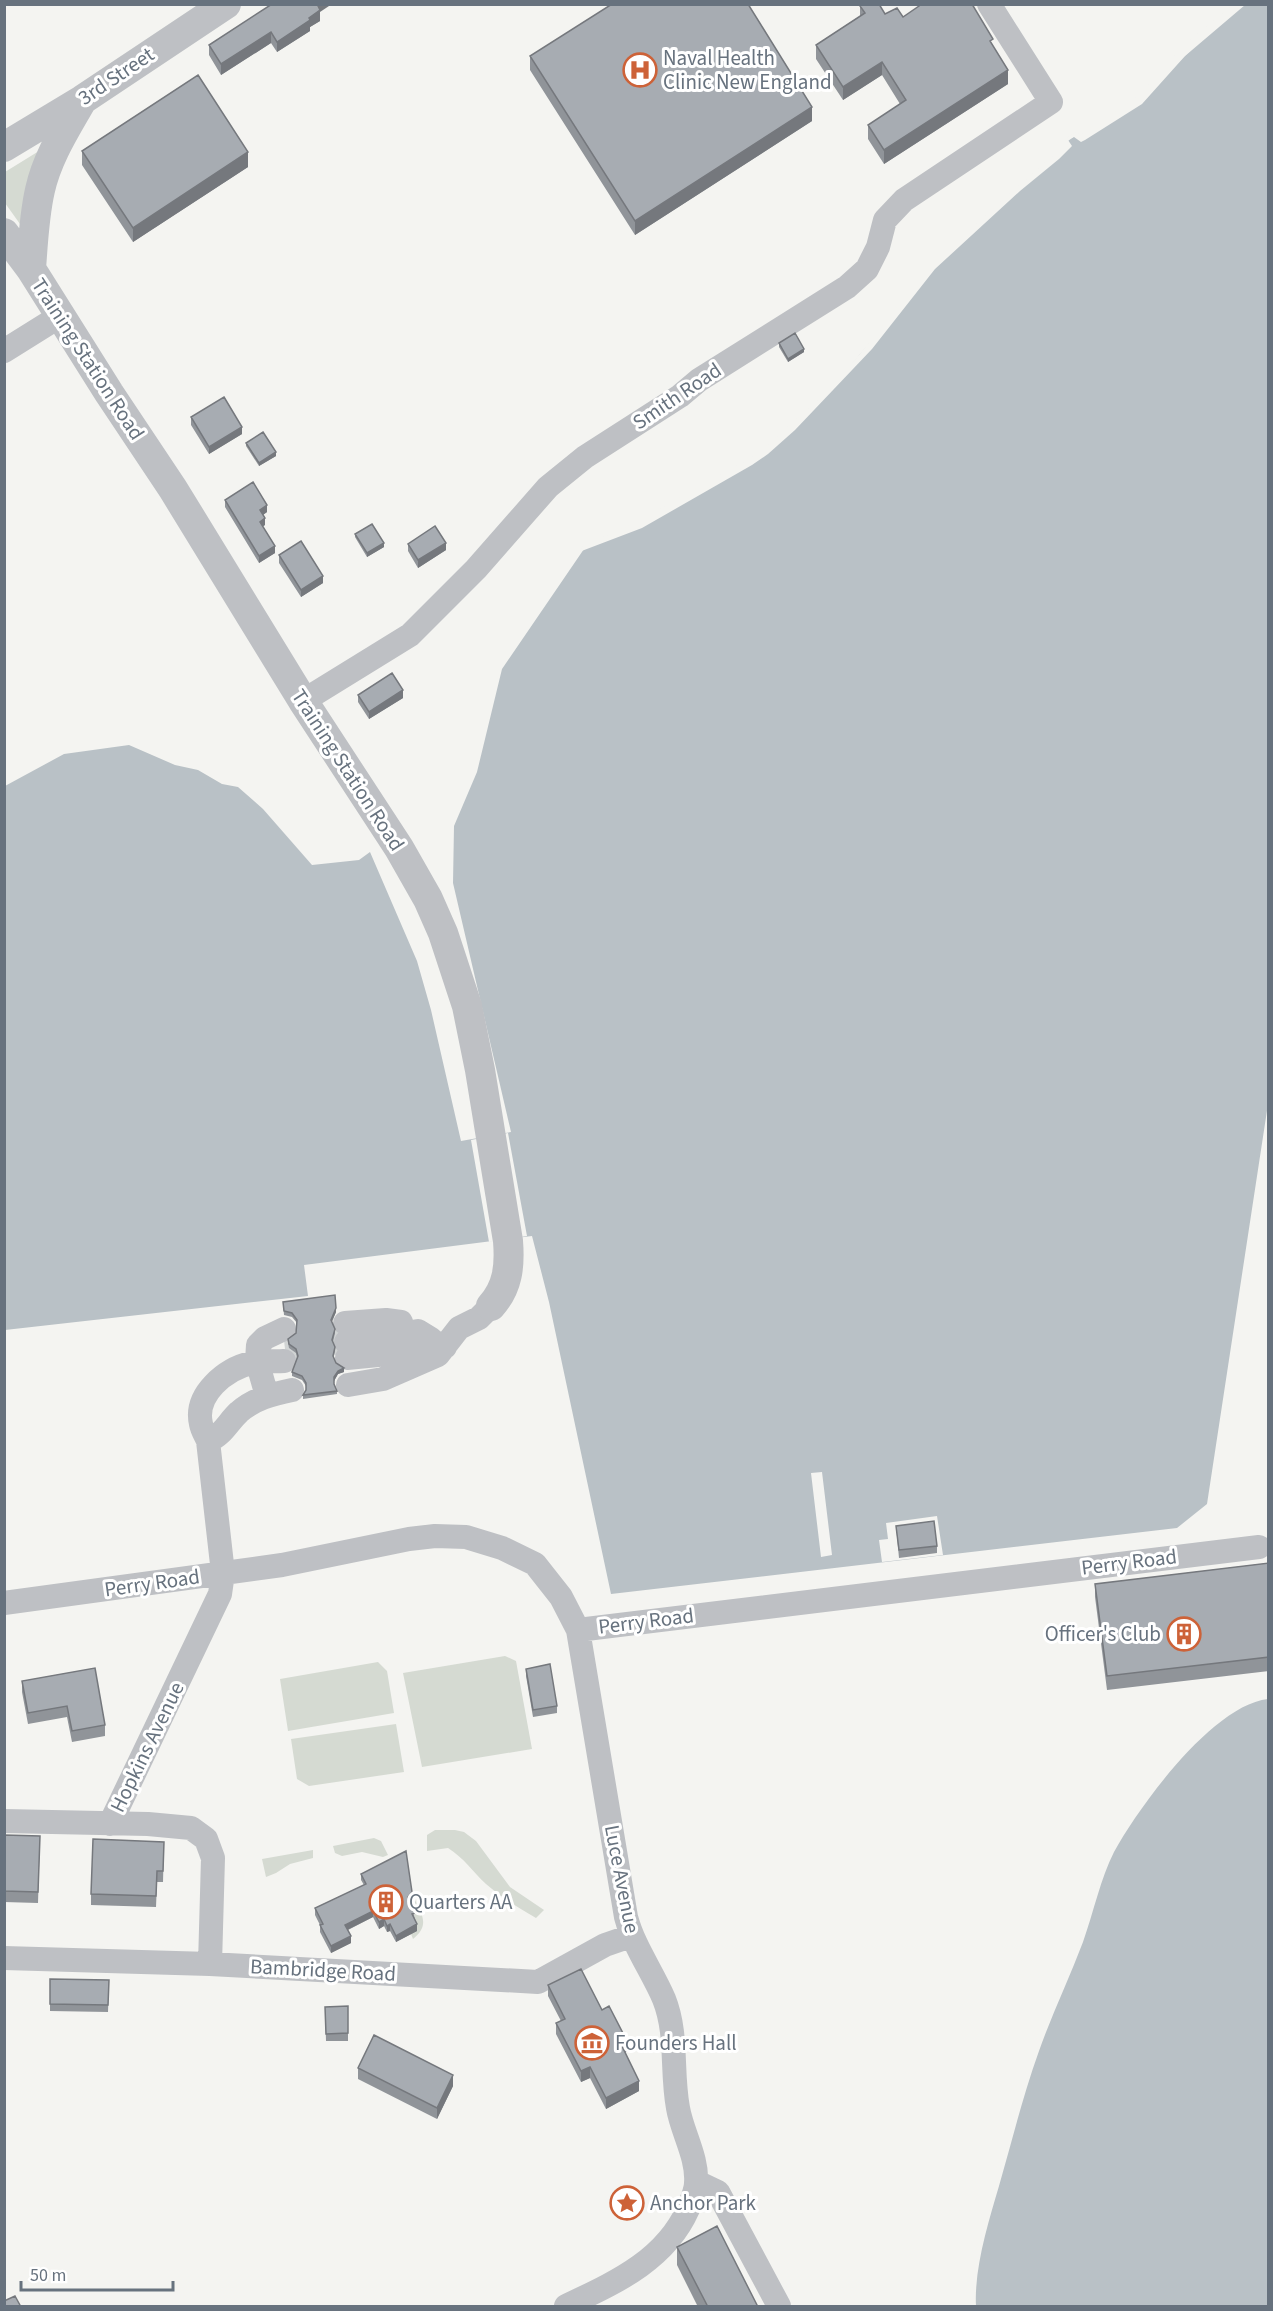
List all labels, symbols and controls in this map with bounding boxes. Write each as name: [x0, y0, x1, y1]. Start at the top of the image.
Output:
street label: 3rd Street: [72, 40, 160, 112]
place label: Naval Health Clinic New England: [663, 43, 832, 97]
hospital icon: Naval Health Clinic New England: [622, 52, 658, 88]
street label: Training Station Road: [24, 272, 152, 446]
street label: Smith Road: [626, 355, 728, 437]
street label: Training Station Road: [284, 683, 412, 857]
street label: Perry Road: [1080, 1541, 1178, 1583]
street label: Perry Road: [102, 1561, 202, 1605]
street label: Perry Road: [597, 1600, 695, 1642]
building icon: Officer's Club: [1166, 1616, 1202, 1652]
place label: Officer's Club: [1045, 1619, 1161, 1649]
street label: Hopkins Avenue: [103, 1677, 191, 1817]
street label: Luce Avenue: [597, 1822, 647, 1936]
building icon: Quarters AA: [368, 1884, 404, 1920]
place label: Quarters AA: [409, 1887, 513, 1917]
street label: Bambridge Road: [249, 1951, 397, 1989]
museum icon: Founders Hall: [574, 2025, 610, 2061]
place label: Founders Hall: [615, 2028, 737, 2058]
place icon: Anchor Park: [609, 2185, 645, 2221]
place label: Anchor Park: [650, 2188, 757, 2218]
scale bar: [21, 2254, 172, 2292]
text: 50 m: [30, 2263, 66, 2288]

